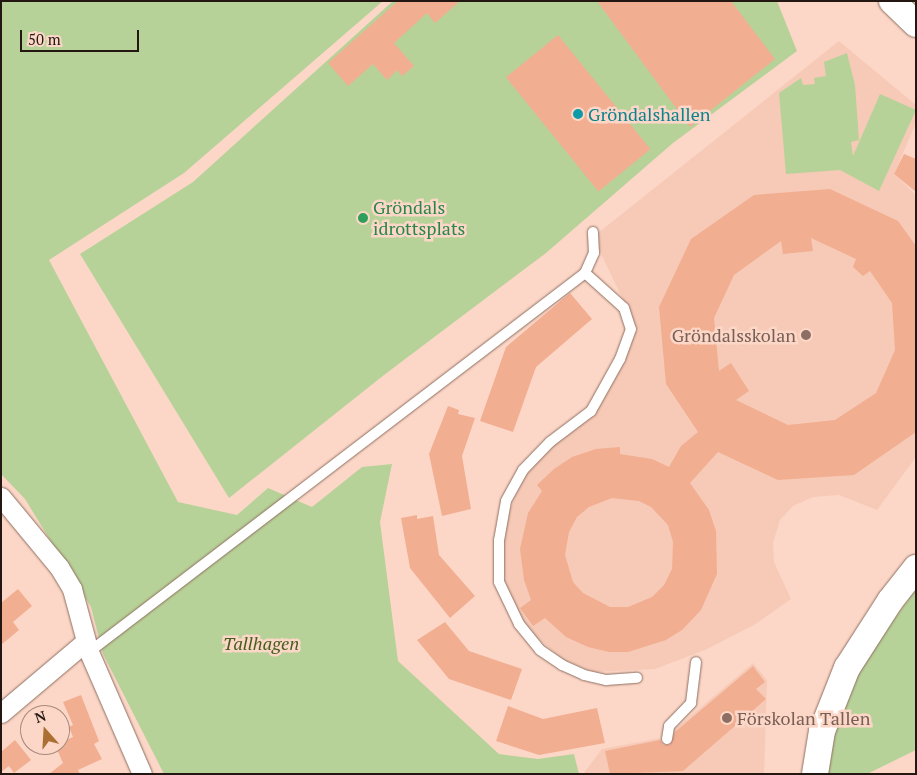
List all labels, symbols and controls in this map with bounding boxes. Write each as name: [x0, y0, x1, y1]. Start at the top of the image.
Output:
scale bar: [22, 20, 141, 52]
text: 50 m: [28, 29, 61, 49]
place label: Gröndalshallen: [588, 103, 710, 125]
marker: Gröndalshallen: [572, 108, 584, 120]
place label: Gröndals idrottsplats: [373, 197, 465, 240]
marker: Gröndals idrottsplats: [357, 212, 369, 224]
place label: Gröndalsskolan: [672, 324, 796, 346]
marker: Gröndalsskolan: [800, 329, 812, 341]
park label: Tallhagen: [223, 632, 299, 654]
north arrow: [20, 705, 70, 755]
text: N: [32, 706, 48, 727]
place label: Förskolan Tallen: [737, 707, 870, 729]
marker: Förskolan Tallen: [721, 712, 733, 724]

